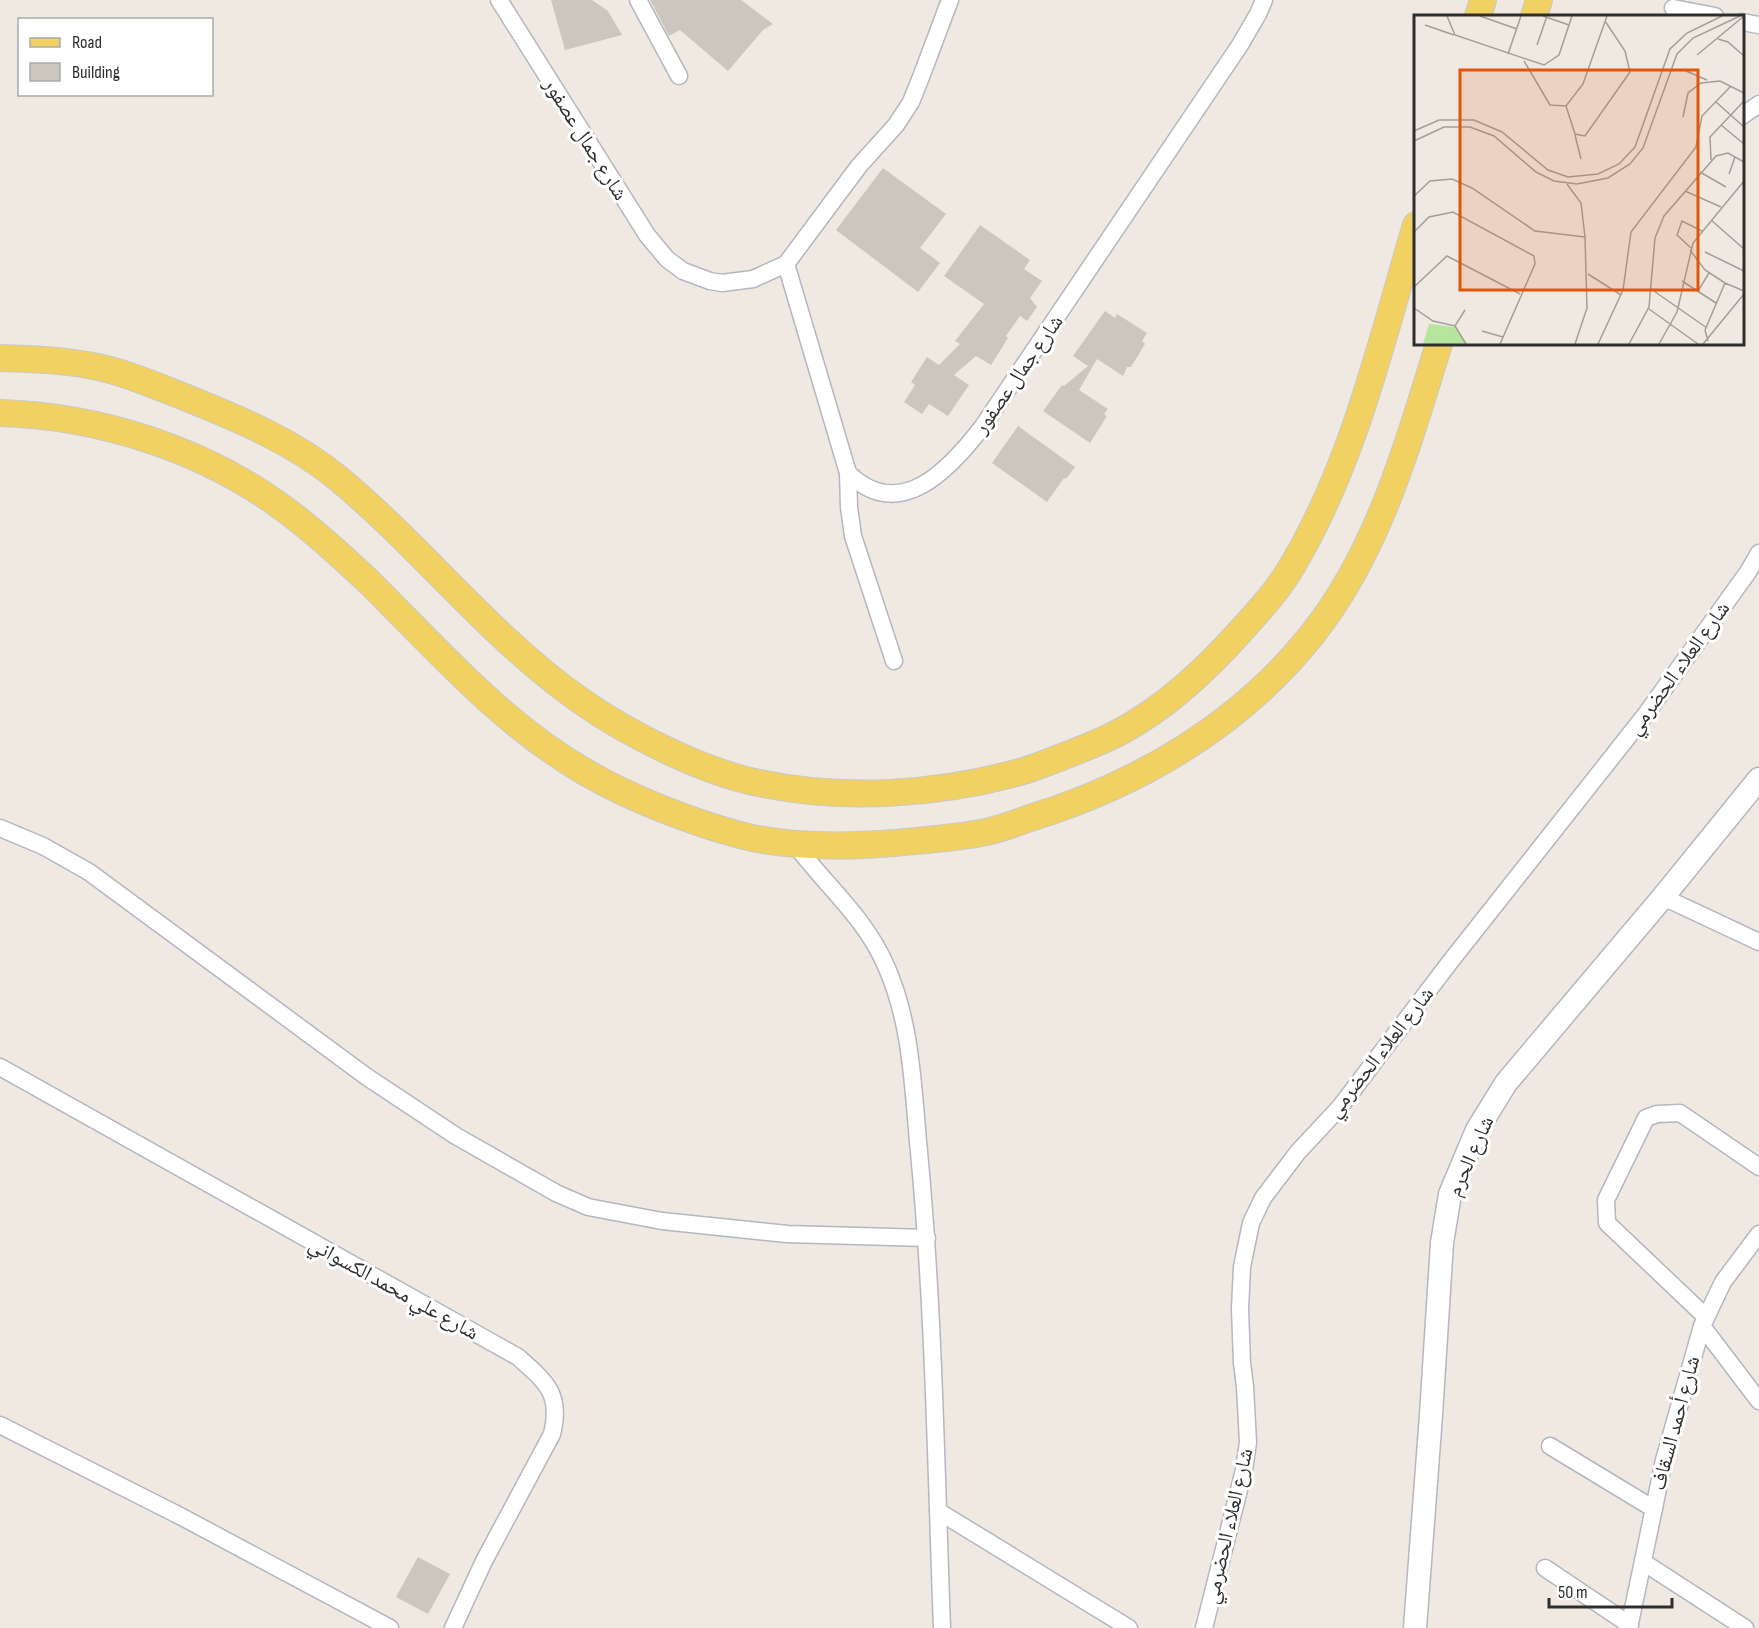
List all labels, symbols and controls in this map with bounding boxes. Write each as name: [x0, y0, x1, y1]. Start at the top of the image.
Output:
inset map: [1414, 15, 1744, 345]
legend: [18, 18, 213, 96]
text: Road: [72, 32, 102, 53]
text: Building: [72, 62, 120, 83]
street label: شارع جمال عصفور: [537, 73, 633, 205]
street label: شارع جمال عصفور: [968, 310, 1069, 439]
street label: شارع العلاء الحضرمي: [1622, 597, 1738, 742]
street label: شارع العلاء الحضرمي: [1322, 982, 1442, 1125]
street label: شارع الحرم: [1442, 1112, 1500, 1201]
street label: شارع علي محمد الكسواني: [303, 1231, 483, 1348]
street label: شارع أحمد السقاف: [1645, 1353, 1705, 1493]
street label: شارع العلاء الحضرمي: [1198, 1446, 1262, 1607]
scale bar: [1549, 1571, 1672, 1609]
text: 50 m: [1558, 1582, 1588, 1603]

